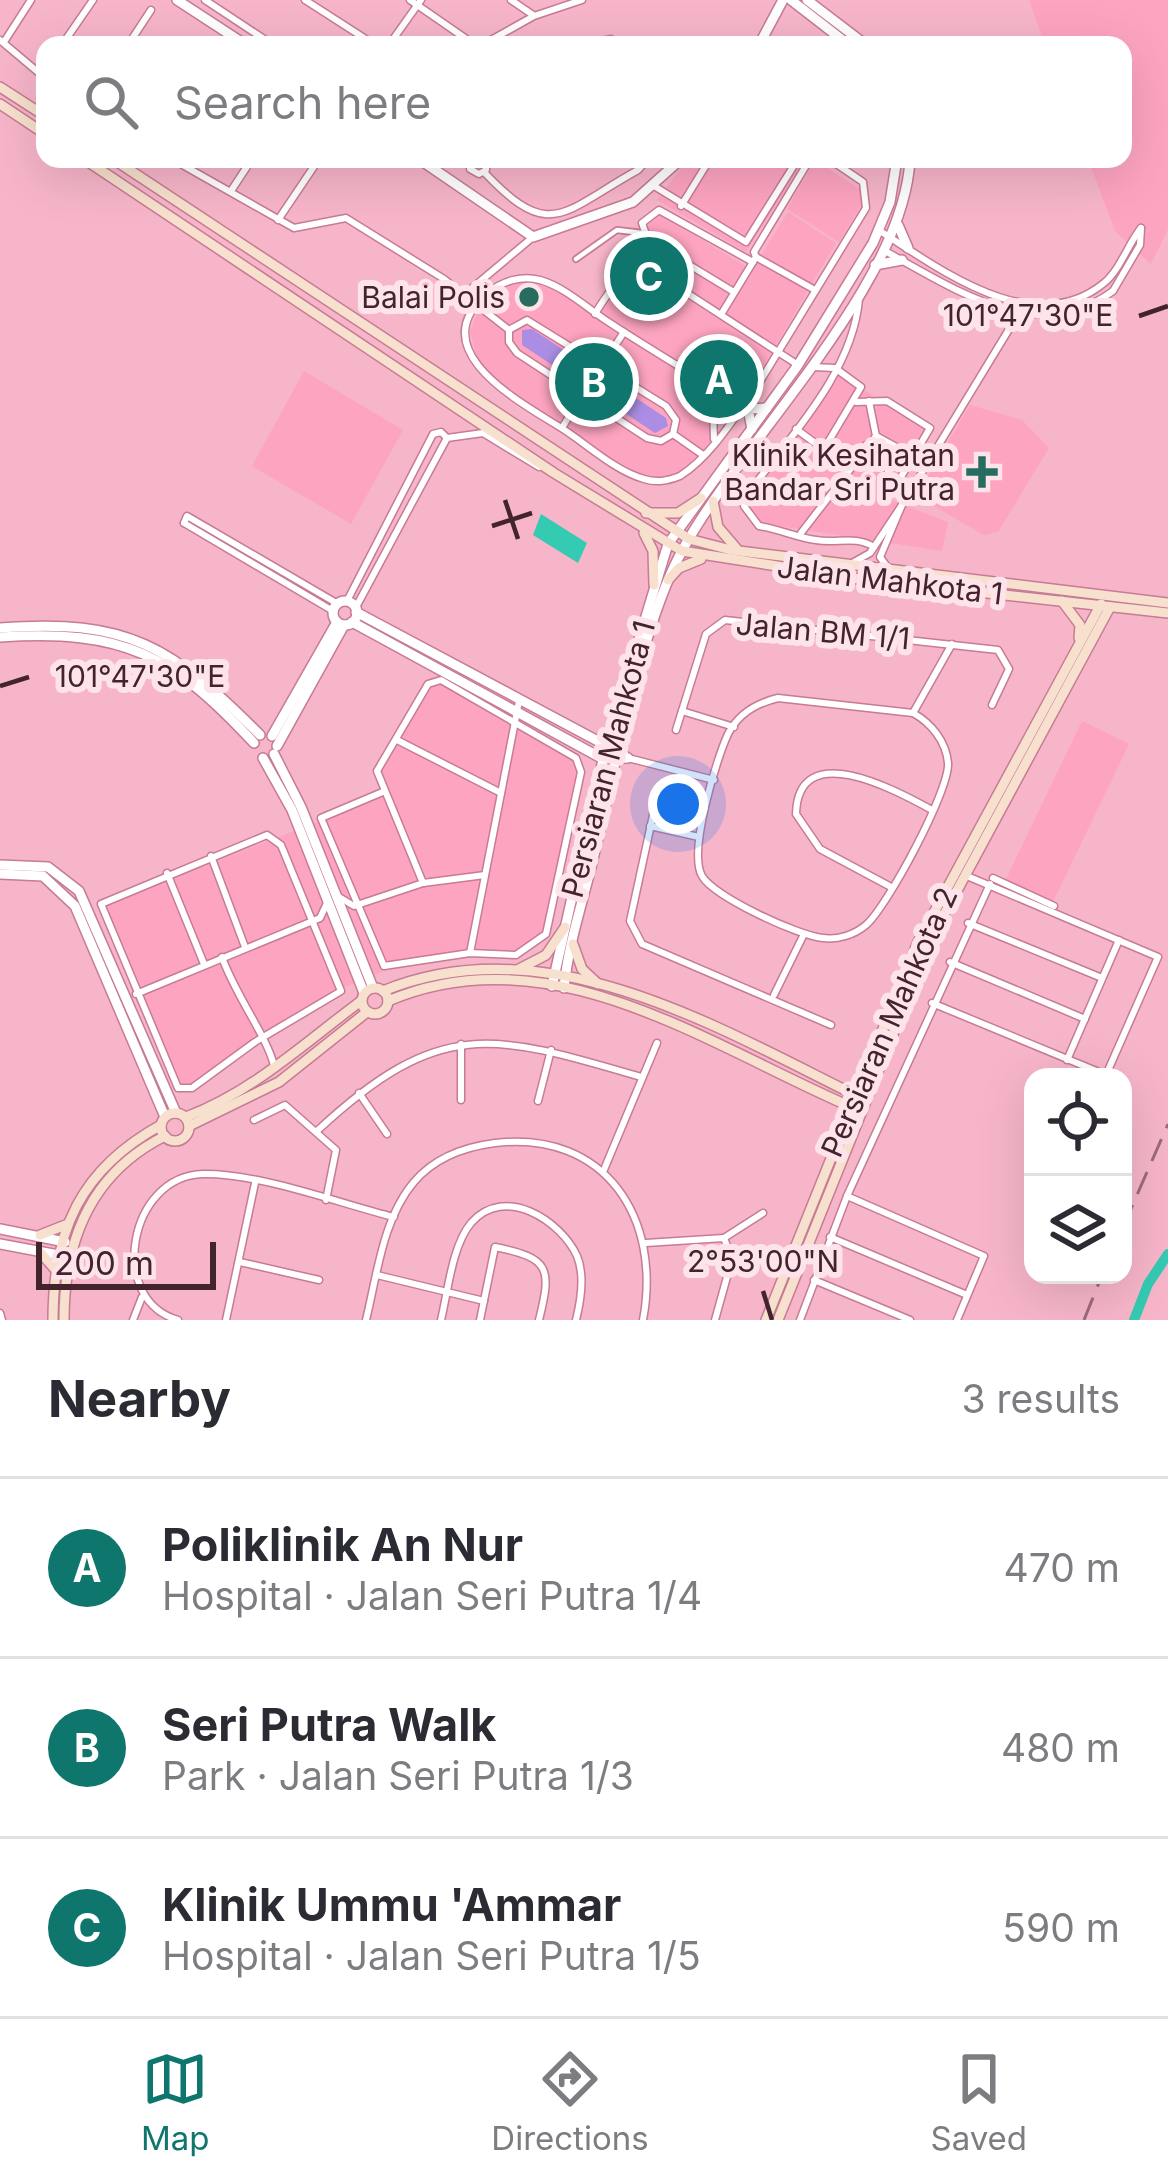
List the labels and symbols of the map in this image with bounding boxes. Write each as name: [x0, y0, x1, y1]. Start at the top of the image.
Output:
pin: C: [610, 231, 688, 321]
place label: Balai Polis: [361, 279, 505, 315]
marker: Balai Polis: [516, 284, 542, 310]
text: 101°47'30"E: [943, 297, 1113, 333]
pin: A: [680, 334, 758, 424]
pin: B: [555, 337, 633, 427]
place label: Klinik Kesihatan Bandar Sri Putra: [724, 437, 955, 507]
marker: Klinik Kesihatan Bandar Sri Putra: [966, 456, 998, 488]
street label: Jalan Mahkota 1: [775, 548, 1005, 612]
street label: Jalan BM 1/1: [734, 605, 912, 657]
street label: Persiaran Mahkota 1: [554, 617, 662, 901]
text: 101°47'30"E: [55, 658, 225, 694]
your location: [648, 774, 708, 834]
street label: Persiaran Mahkota 2: [813, 882, 965, 1162]
scale bar: [36, 1236, 216, 1289]
text: 2°53'00"N: [687, 1243, 839, 1279]

